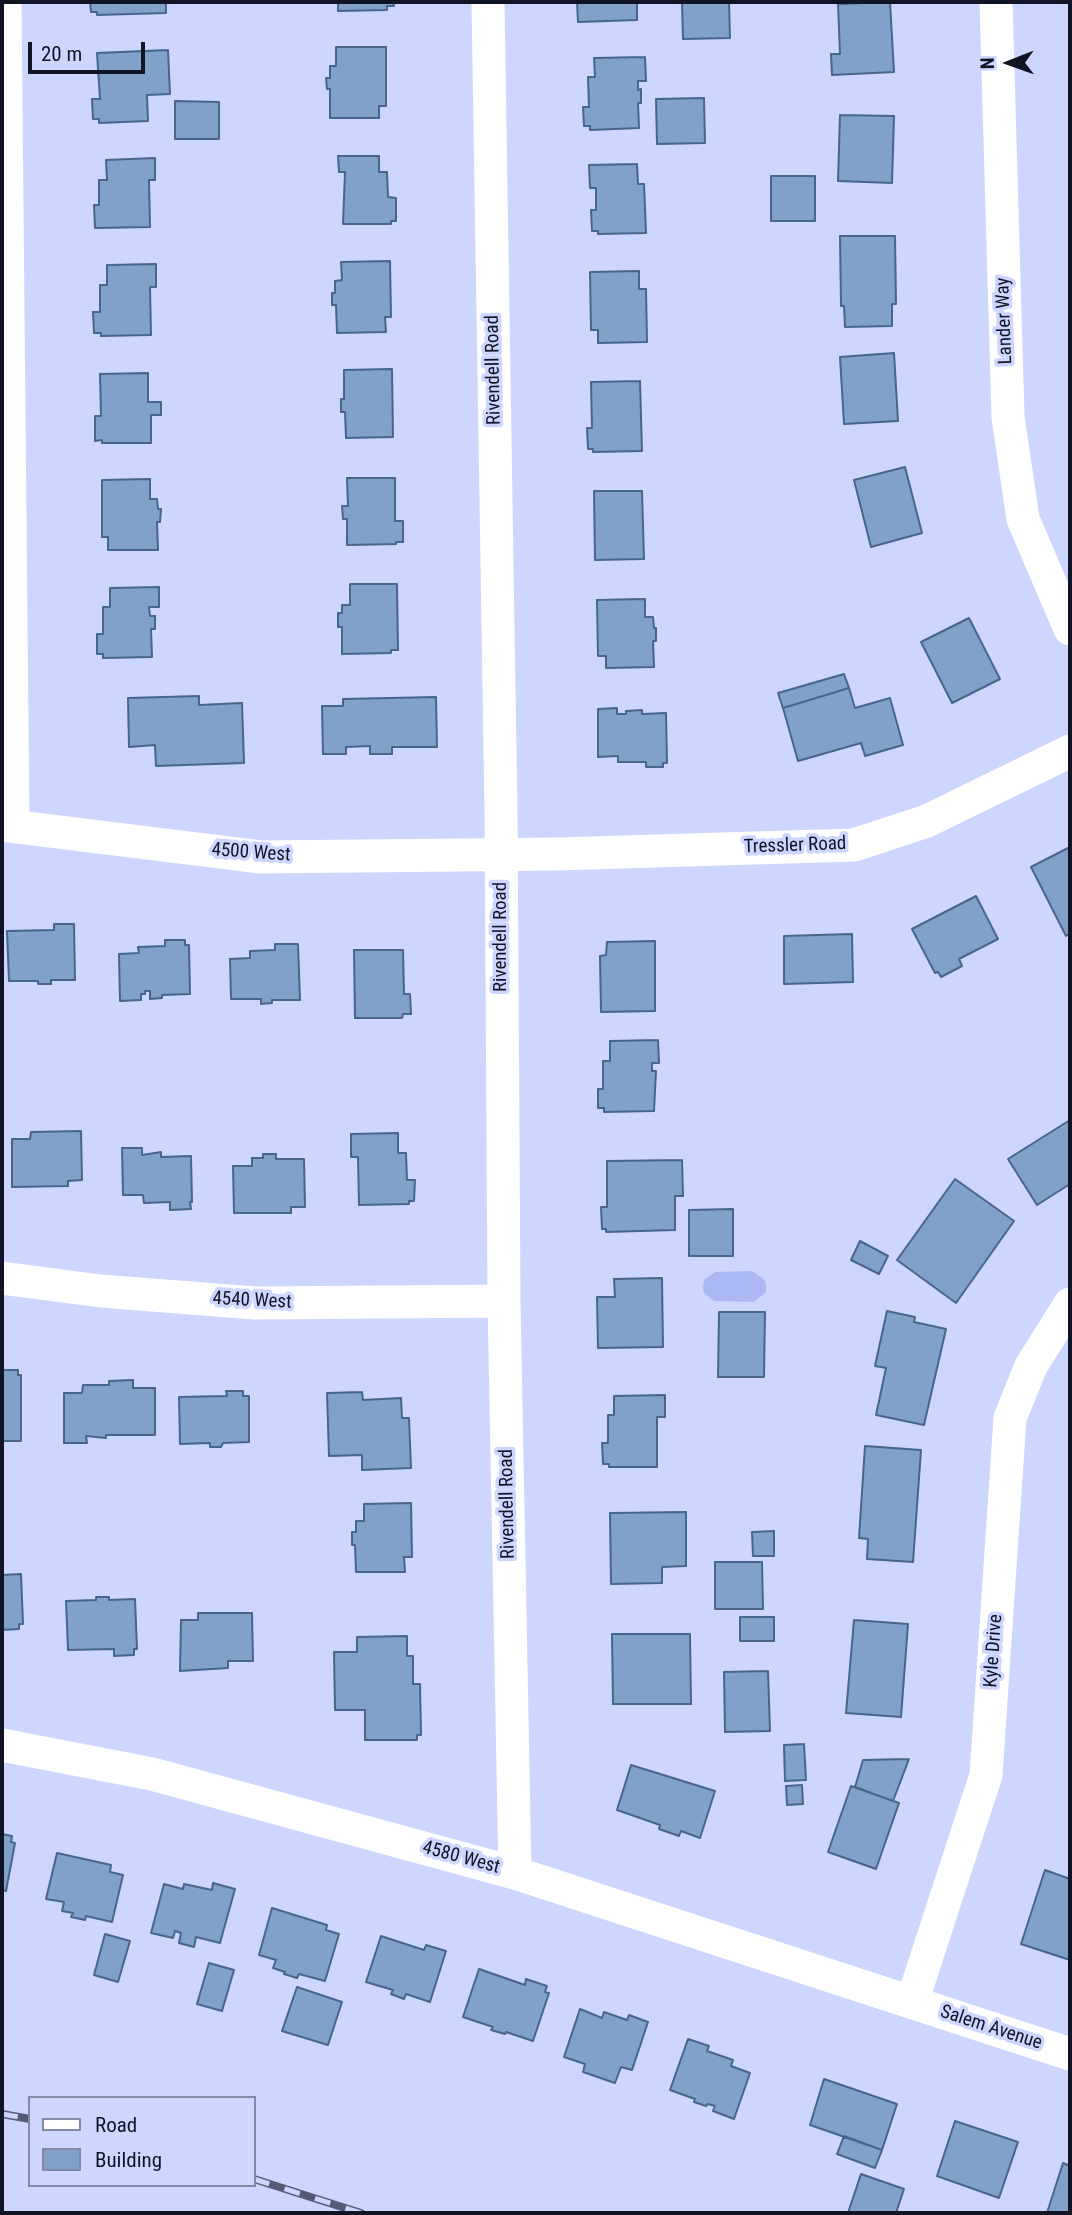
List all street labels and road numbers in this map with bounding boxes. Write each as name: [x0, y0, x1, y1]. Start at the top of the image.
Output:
street label: Lander Way: [992, 277, 1018, 365]
street label: Rivendell Road: [482, 315, 506, 425]
street label: Tressler Road: [743, 833, 847, 859]
street label: 4500 West: [211, 839, 291, 867]
street label: Rivendell Road: [490, 882, 512, 992]
street label: 4540 West: [212, 1288, 292, 1314]
street label: Rivendell Road: [496, 1449, 520, 1559]
street label: Kyle Drive: [980, 1614, 1008, 1688]
street label: 4580 West: [420, 1837, 502, 1879]
street label: Salem Avenue: [937, 2001, 1045, 2055]

